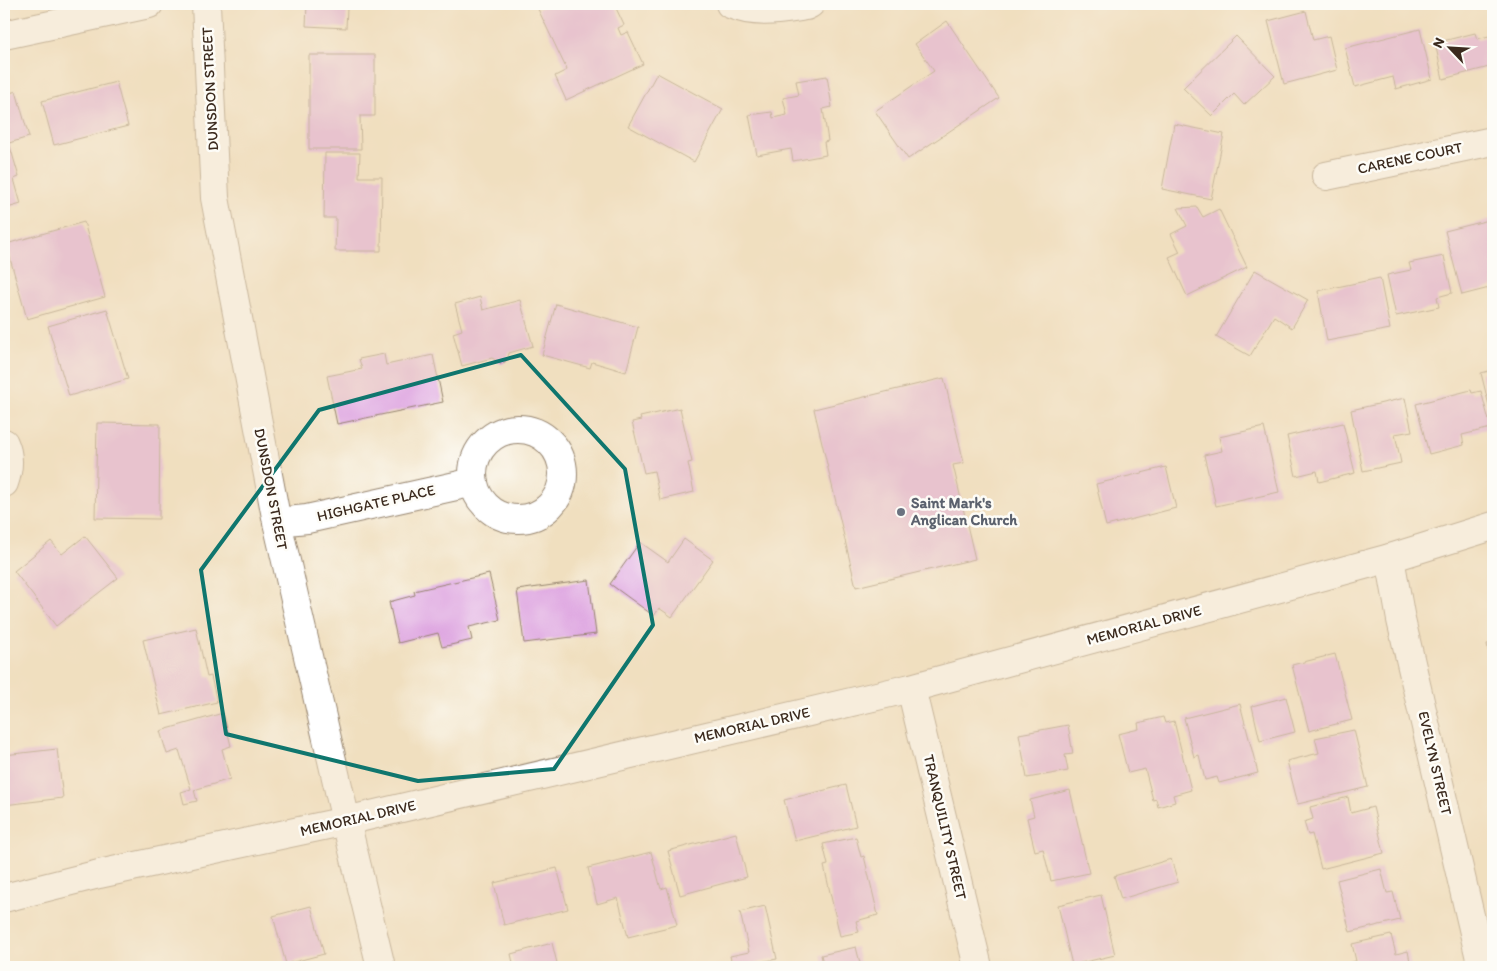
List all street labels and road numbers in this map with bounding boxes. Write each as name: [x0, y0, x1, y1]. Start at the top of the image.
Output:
street label: DUNSDON STREET: [198, 26, 222, 151]
street label: CARENE COURT: [1356, 138, 1465, 178]
street label: DUNSDON STREET: [250, 426, 292, 552]
street label: HIGHGATE PLACE: [315, 481, 437, 525]
street label: MEMORIAL DRIVE: [1085, 601, 1203, 649]
street label: MEMORIAL DRIVE: [692, 703, 812, 747]
street label: EVELYN STREET: [1414, 709, 1456, 817]
street label: TRANQUILITY STREET: [920, 753, 971, 902]
street label: MEMORIAL DRIVE: [298, 796, 418, 840]

